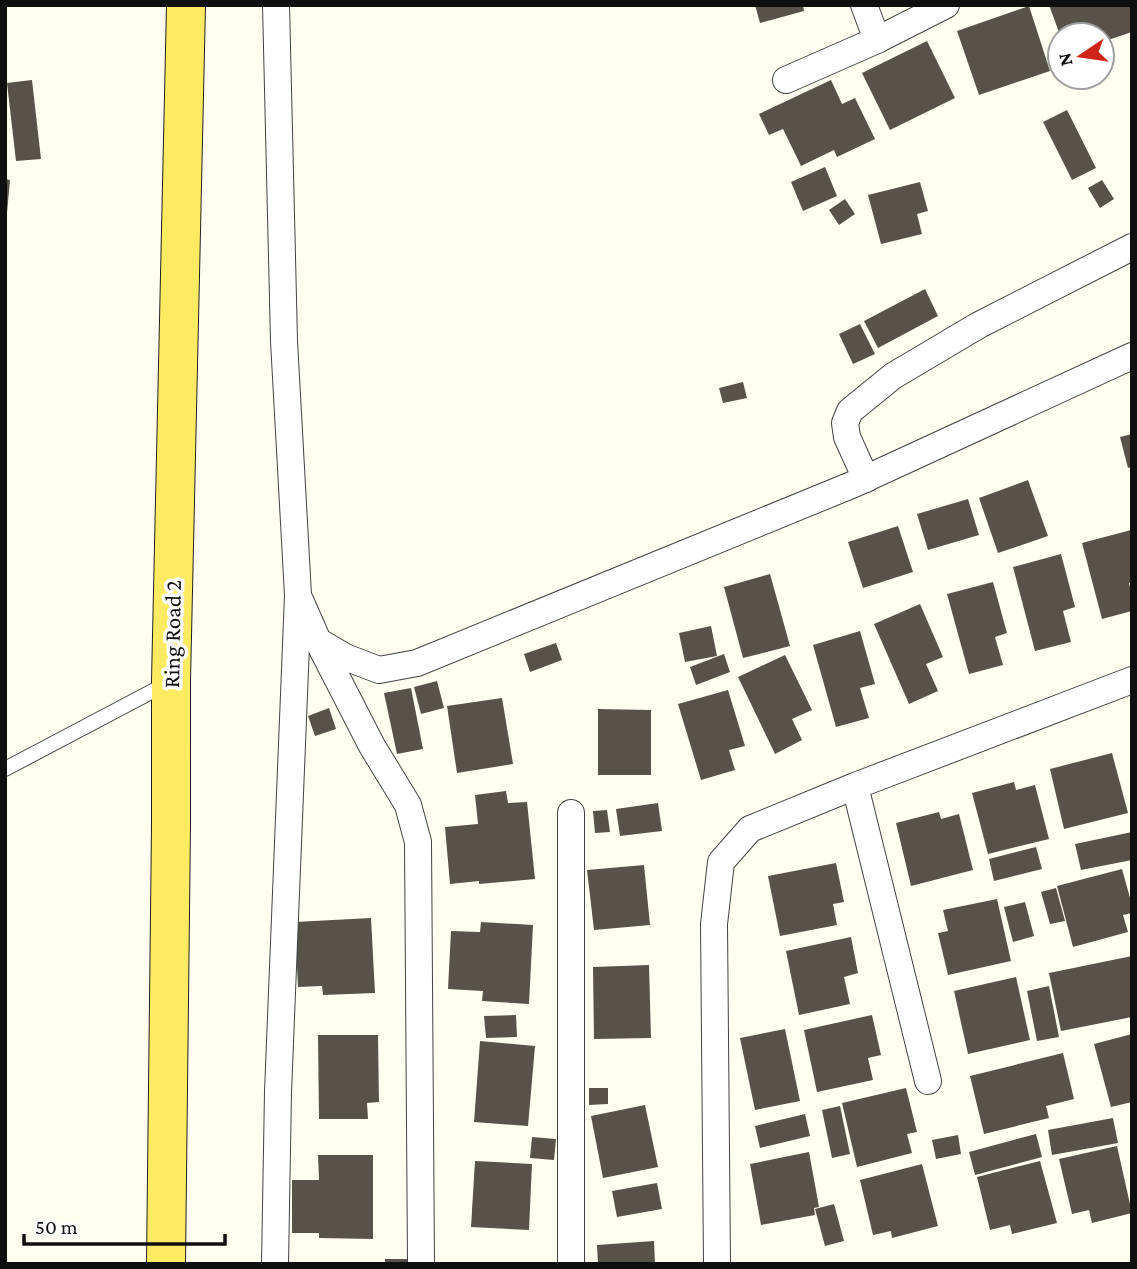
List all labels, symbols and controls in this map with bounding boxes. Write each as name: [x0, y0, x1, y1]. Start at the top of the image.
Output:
north arrow: [1046, 21, 1116, 91]
text: N: [1053, 51, 1077, 68]
street label: Ring Road 2: [158, 580, 186, 688]
scale bar: [24, 1202, 226, 1246]
text: 50 m: [35, 1215, 78, 1239]

